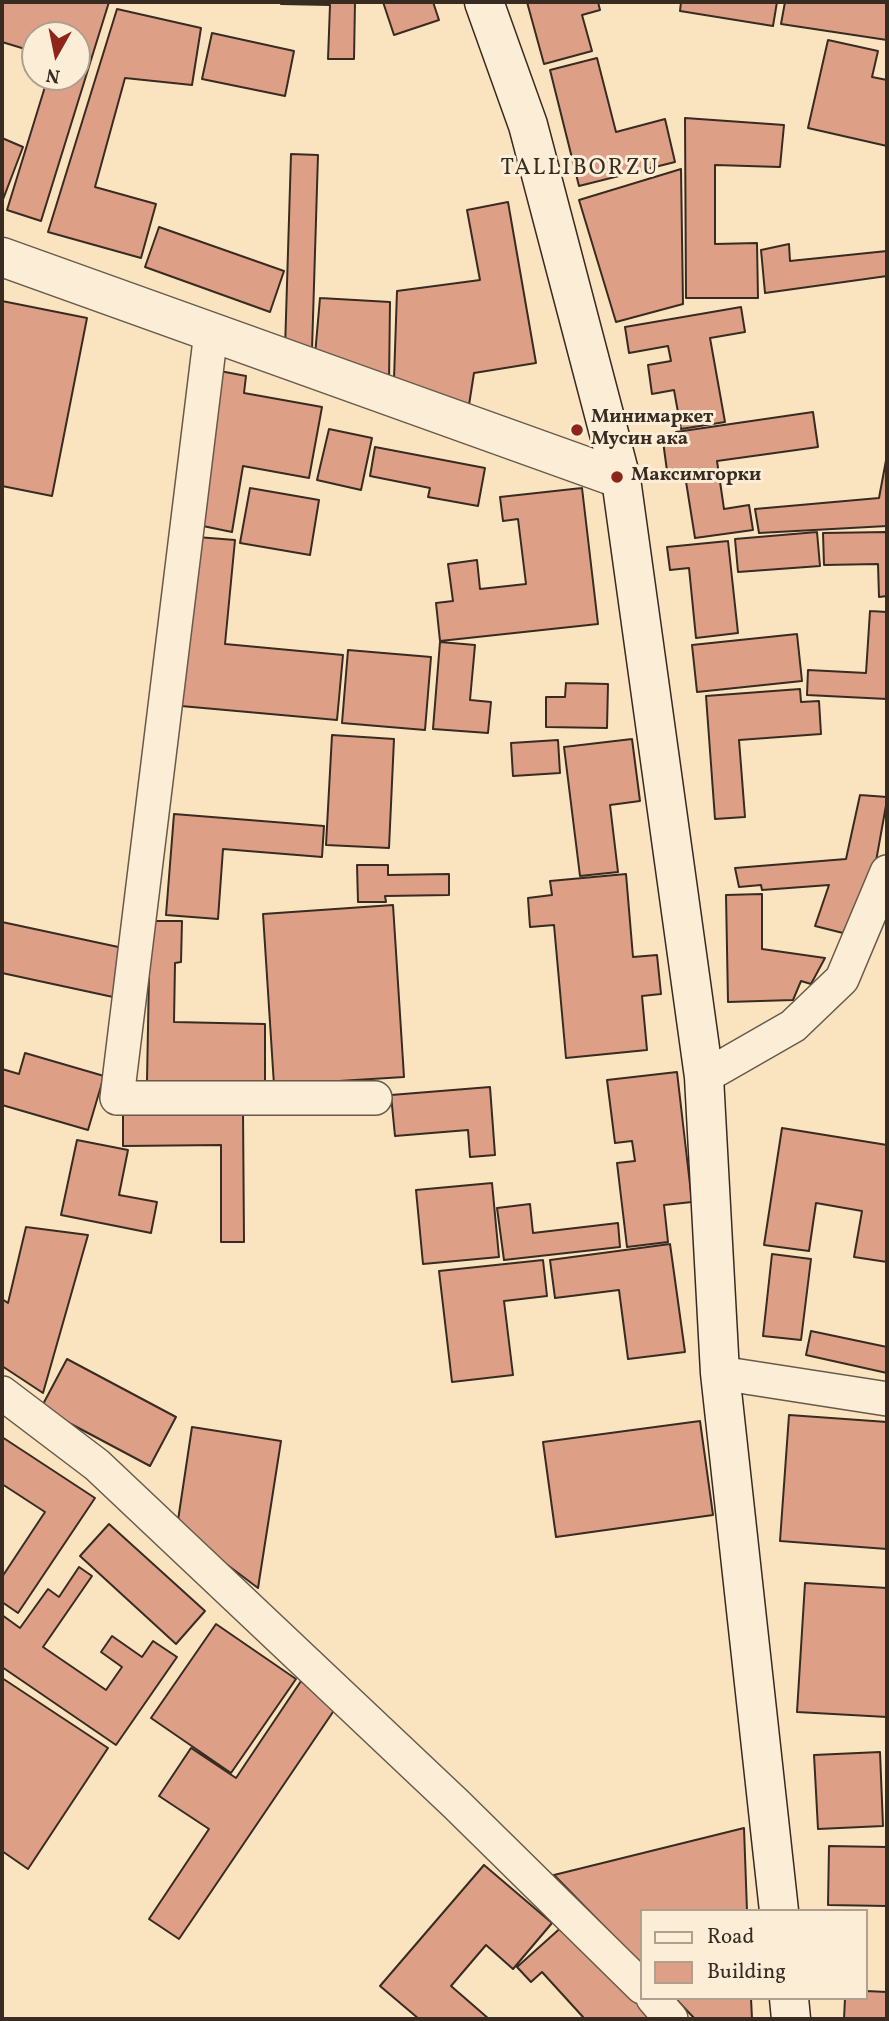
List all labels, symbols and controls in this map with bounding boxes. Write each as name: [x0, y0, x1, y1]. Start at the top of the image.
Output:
north arrow: [21, 21, 91, 91]
text: N: [44, 61, 62, 89]
district label: TALLIBORZU: [502, 156, 658, 184]
place label: Минимаркет Мусин ака: [591, 408, 713, 452]
marker: Минимаркет Мусин ака: [569, 422, 585, 438]
place label: Максимгорки: [631, 466, 761, 488]
marker: Максимгорки: [609, 469, 625, 485]
legend: [640, 1909, 868, 2000]
text: Road: [707, 1923, 754, 1952]
text: Building: [707, 1958, 786, 1987]

